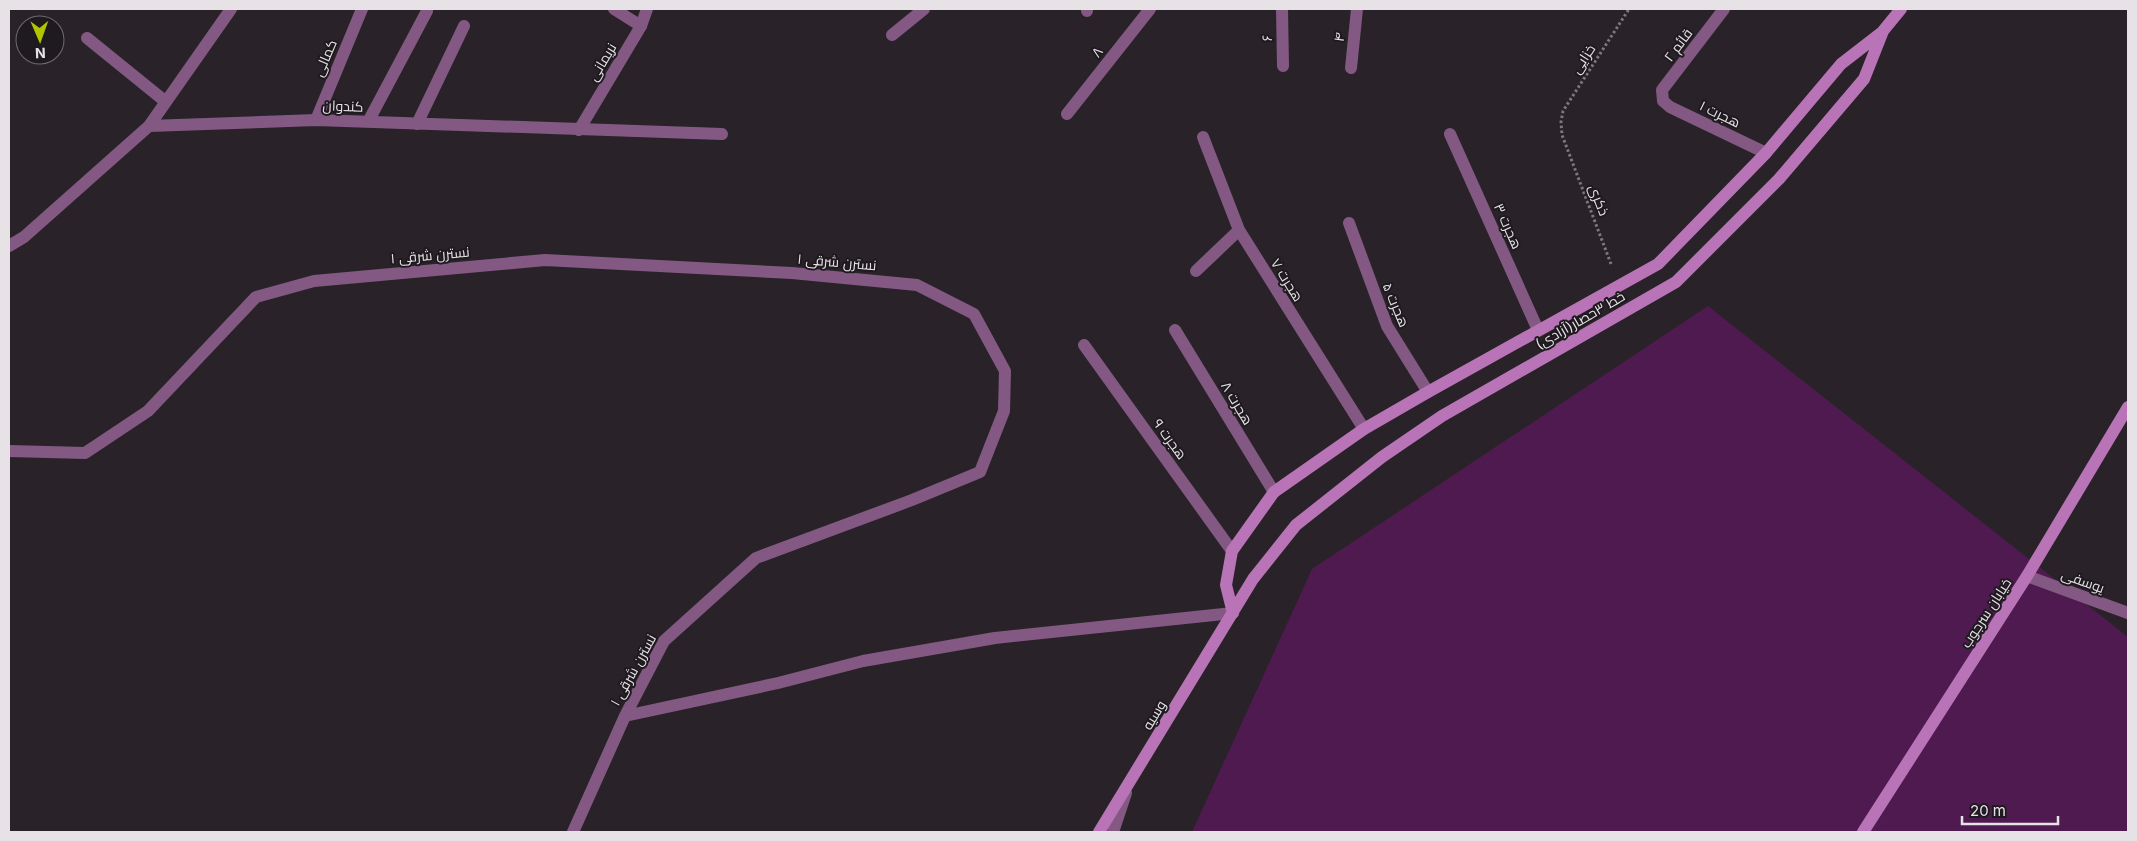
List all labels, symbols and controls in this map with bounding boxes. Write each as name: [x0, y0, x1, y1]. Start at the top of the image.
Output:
north arrow: [15, 15, 65, 65]
street label: قائم ۲: [1660, 25, 1697, 66]
street label: ۴: [1330, 31, 1348, 43]
street label: ۶: [1258, 35, 1275, 42]
street label: کمالی: [309, 37, 340, 79]
street label: نریمانی: [584, 40, 620, 84]
street label: خزایی: [1567, 41, 1598, 77]
street label: ۸: [1087, 43, 1106, 60]
text: N: [35, 45, 46, 62]
street label: کندوان: [322, 96, 364, 115]
street label: هجرت ۱: [1697, 96, 1743, 131]
street label: ذکری: [1586, 182, 1613, 218]
street label: هجرت ۳: [1491, 200, 1526, 251]
street label: نسترن شرقی ۱: [390, 243, 470, 266]
street label: نسترن شرقی ۱: [797, 250, 877, 273]
street label: هجرت ۷: [1268, 255, 1307, 304]
street label: هجرت ۵: [1380, 280, 1413, 330]
street label: خط ۳حصار(آزادی): [1532, 287, 1628, 352]
street label: هجرت ۸: [1218, 378, 1257, 427]
street label: هجرت ۹: [1150, 415, 1191, 462]
street label: یوسفی: [2059, 565, 2107, 596]
street label: خیابان سرجوب: [1957, 575, 2014, 651]
street label: نسترن شرقی ۱: [606, 631, 659, 709]
street label: وسیه: [1138, 697, 1169, 733]
scale bar: [1962, 794, 2058, 826]
text: 20 m: [1970, 801, 2006, 820]

